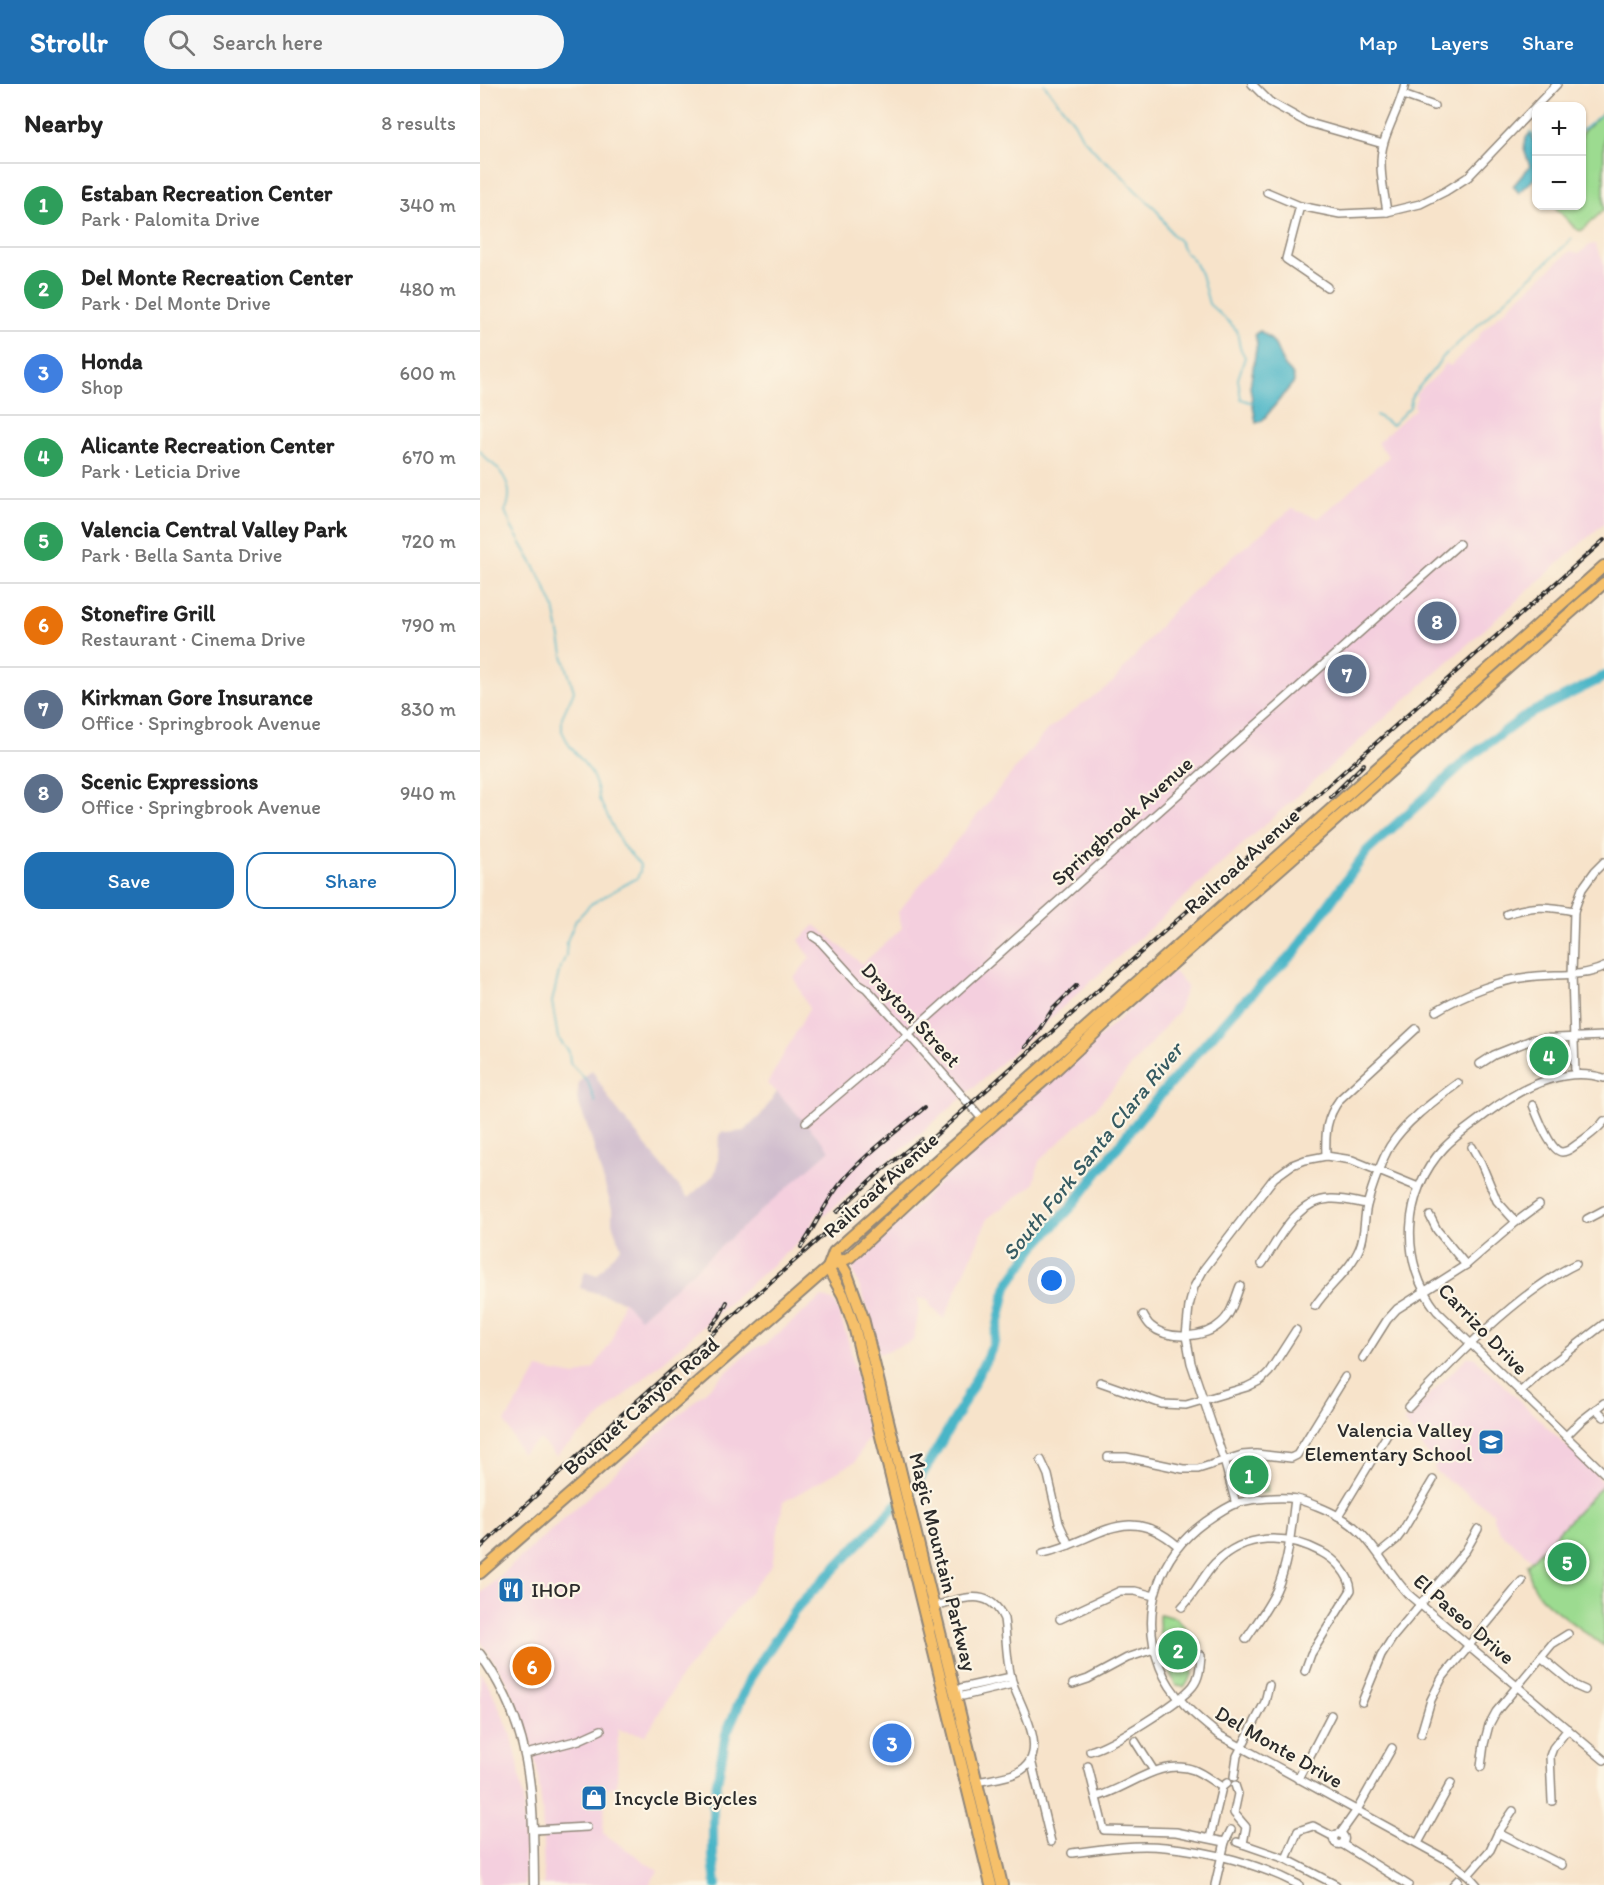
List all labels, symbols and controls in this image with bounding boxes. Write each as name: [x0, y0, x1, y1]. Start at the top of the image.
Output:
search box: [144, 15, 564, 69]
text: Strollr: [30, 25, 108, 59]
icon: search: [165, 26, 198, 59]
text: Search here: [213, 29, 323, 56]
text: Map: [1359, 30, 1398, 55]
text: Layers: [1431, 30, 1489, 55]
text: Share: [1522, 30, 1574, 55]
map controls: [1532, 102, 1586, 210]
button: +: [1532, 102, 1586, 156]
text: Nearby: [24, 107, 103, 139]
text: 8 results: [381, 111, 456, 135]
button: −: [1532, 156, 1586, 210]
text: Estaban Recreation Center: [81, 180, 332, 207]
text: 1: [39, 193, 48, 217]
text: 340 m: [399, 193, 456, 217]
text: Park · Palomita Drive: [81, 207, 260, 231]
text: Del Monte Recreation Center: [81, 264, 353, 291]
text: 2: [38, 277, 49, 301]
text: 480 m: [399, 277, 456, 301]
text: Park · Del Monte Drive: [81, 291, 271, 315]
text: Honda: [81, 348, 143, 375]
text: 3: [38, 361, 49, 385]
text: 600 m: [399, 361, 456, 385]
text: Shop: [81, 375, 123, 399]
text: Alicante Recreation Center: [81, 432, 334, 459]
text: 4: [37, 445, 50, 469]
text: 670 m: [402, 445, 456, 469]
text: Park · Leticia Drive: [81, 459, 241, 483]
text: Valencia Central Valley Park: [81, 516, 347, 543]
text: 5: [38, 529, 49, 553]
text: 720 m: [402, 529, 456, 553]
text: Park · Bella Santa Drive: [81, 543, 282, 567]
pin: 8: [1418, 598, 1456, 644]
text: Stonefire Grill: [81, 600, 215, 627]
text: 6: [38, 613, 49, 637]
text: 790 m: [402, 613, 456, 637]
text: Restaurant · Cinema Drive: [81, 627, 306, 651]
pin: 7: [1328, 652, 1366, 696]
text: Kirkman Gore Insurance: [81, 684, 313, 711]
text: 7: [39, 697, 48, 721]
text: 830 m: [401, 697, 456, 721]
text: Office · Springbrook Avenue: [81, 711, 321, 735]
street label: Springbrook Avenue: [1046, 751, 1198, 891]
text: Scenic Expressions: [81, 768, 258, 795]
text: 8: [38, 781, 49, 805]
text: 940 m: [400, 781, 456, 805]
text: Office · Springbrook Avenue: [81, 795, 321, 819]
street label: Railroad Avenue: [1179, 802, 1304, 919]
button: Save: [24, 852, 234, 909]
button: Share: [246, 852, 456, 909]
street label: Drayton Street: [856, 957, 966, 1072]
pin: 4: [1530, 1034, 1568, 1078]
water label: South Fork Santa Clara River: [996, 1035, 1190, 1266]
street label: Railroad Avenue: [818, 1126, 943, 1243]
your location: [1037, 1266, 1066, 1295]
street label: Carrizo Drive: [1433, 1277, 1534, 1380]
street label: Bouquet Canyon Road: [558, 1331, 724, 1480]
place label: Valencia Valley Elementary School: [1305, 1417, 1472, 1466]
school or university icon: Valencia Valley Elementary School: [1476, 1427, 1506, 1457]
street label: Magic Mountain Parkway: [904, 1450, 983, 1674]
pin: 1: [1230, 1452, 1268, 1498]
pin: 5: [1548, 1540, 1586, 1584]
street label: El Paseo Drive: [1409, 1568, 1520, 1669]
restaurant icon: IHOP: [496, 1575, 526, 1605]
place label: IHOP: [531, 1577, 581, 1602]
pin: 2: [1158, 1628, 1198, 1672]
pin: 6: [512, 1644, 552, 1688]
street label: Del Monte Drive: [1211, 1700, 1348, 1793]
pin: 3: [872, 1720, 912, 1766]
shop icon: Incycle Bicycles: [579, 1783, 609, 1813]
place label: Incycle Bicycles: [614, 1785, 757, 1810]

